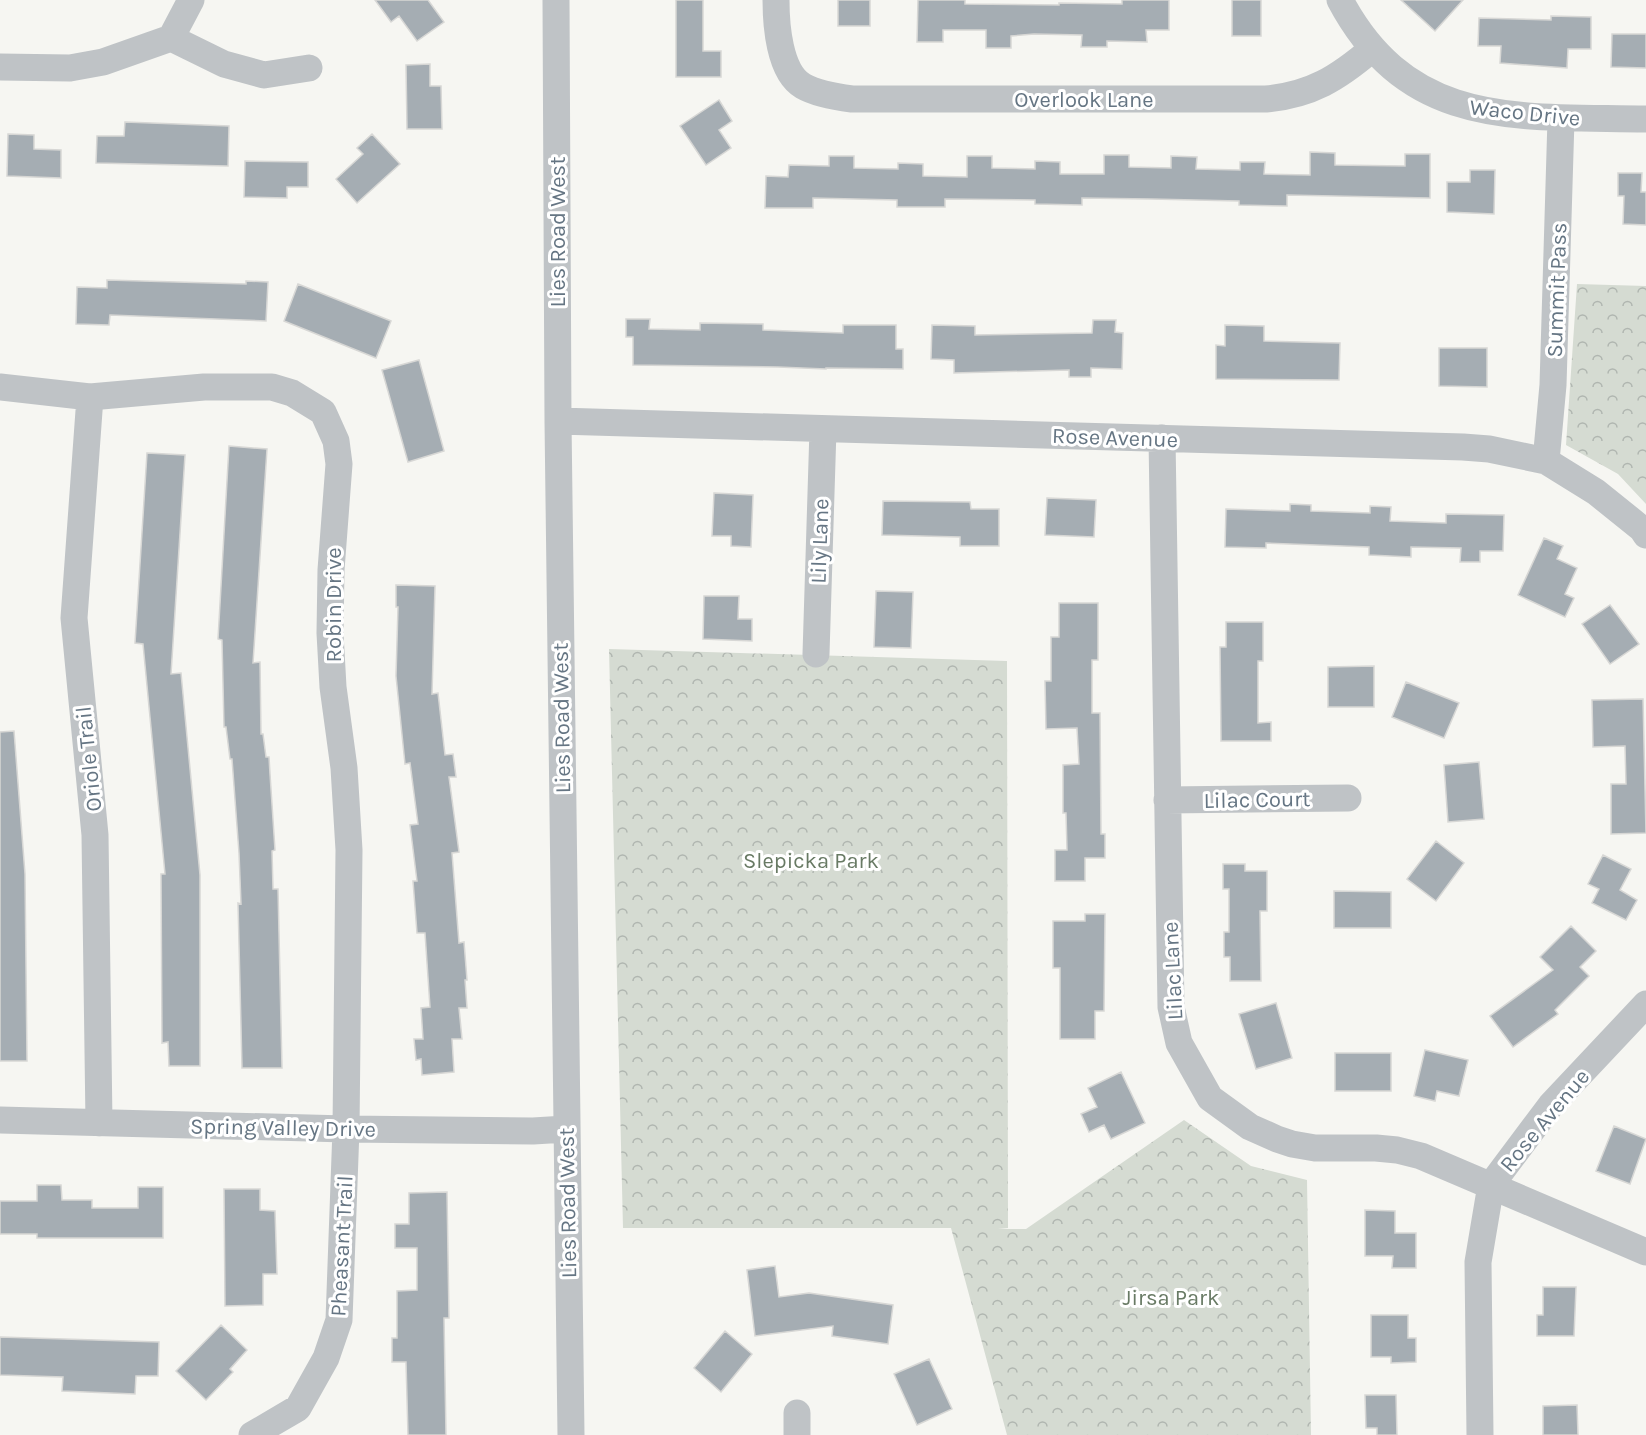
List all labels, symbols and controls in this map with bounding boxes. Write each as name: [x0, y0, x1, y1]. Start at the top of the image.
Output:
street label: Overlook Lane: [1014, 87, 1154, 113]
street label: Waco Drive: [1468, 94, 1581, 132]
street label: Lies Road West: [545, 157, 571, 307]
street label: Summit Pass: [1542, 222, 1572, 358]
street label: Rose Avenue: [1052, 423, 1178, 453]
street label: Lily Lane: [806, 498, 834, 584]
street label: Robin Drive: [321, 548, 347, 662]
street label: Lies Road West: [548, 642, 576, 794]
street label: Oriole Trail: [71, 705, 107, 813]
street label: Lilac Court: [1203, 786, 1311, 814]
park label: Slepicka Park: [743, 848, 879, 874]
street label: Lilac Lane: [1157, 921, 1189, 1021]
street label: Rose Avenue: [1494, 1064, 1595, 1177]
street label: Spring Valley Drive: [190, 1113, 376, 1143]
street label: Lies Road West: [554, 1127, 582, 1279]
street label: Pheasant Trail: [325, 1175, 359, 1317]
park label: Jirsa Park: [1123, 1285, 1219, 1311]

